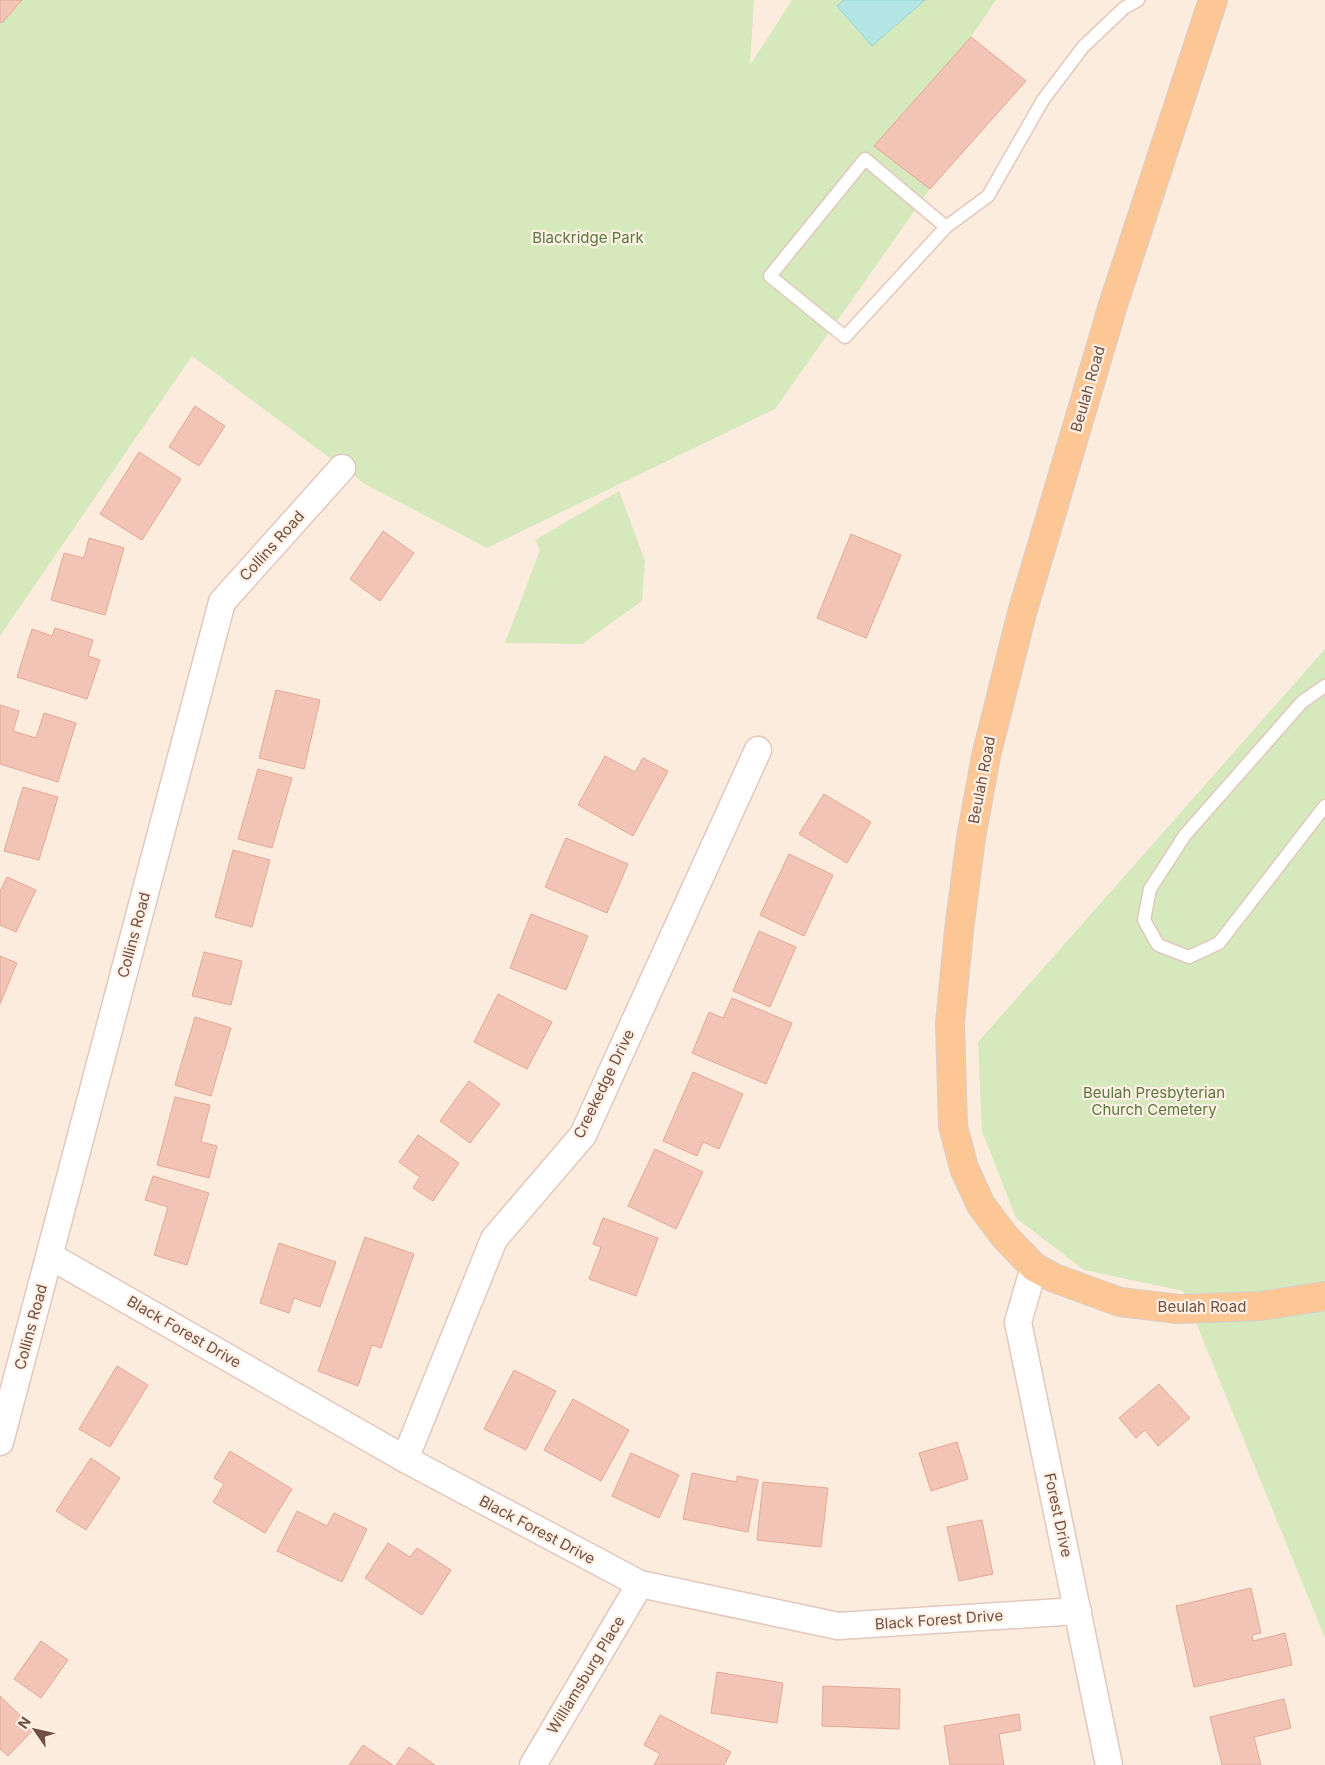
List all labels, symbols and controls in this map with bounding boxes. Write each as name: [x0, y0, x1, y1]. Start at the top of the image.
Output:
park label: Blackridge Park: [532, 228, 645, 247]
street label: Beulah Road: [1066, 344, 1109, 434]
street label: Collins Road: [235, 507, 308, 585]
street label: Beulah Road: [964, 735, 999, 825]
street label: Collins Road: [113, 890, 154, 980]
street label: Creekedge Drive: [569, 1026, 638, 1141]
park label: Beulah Presbyterian Church Cemetery: [1083, 1083, 1225, 1119]
street label: Collins Road: [10, 1282, 51, 1372]
street label: Black Forest Drive: [124, 1291, 245, 1372]
street label: Beulah Road: [1158, 1297, 1246, 1316]
street label: Forest Drive: [1040, 1471, 1077, 1559]
street label: Black Forest Drive: [476, 1491, 598, 1568]
street label: Black Forest Drive: [874, 1606, 1004, 1633]
street label: Williamsburg Place: [543, 1612, 628, 1737]
north arrow: [10, 1705, 60, 1755]
text: N: [14, 1713, 34, 1732]

